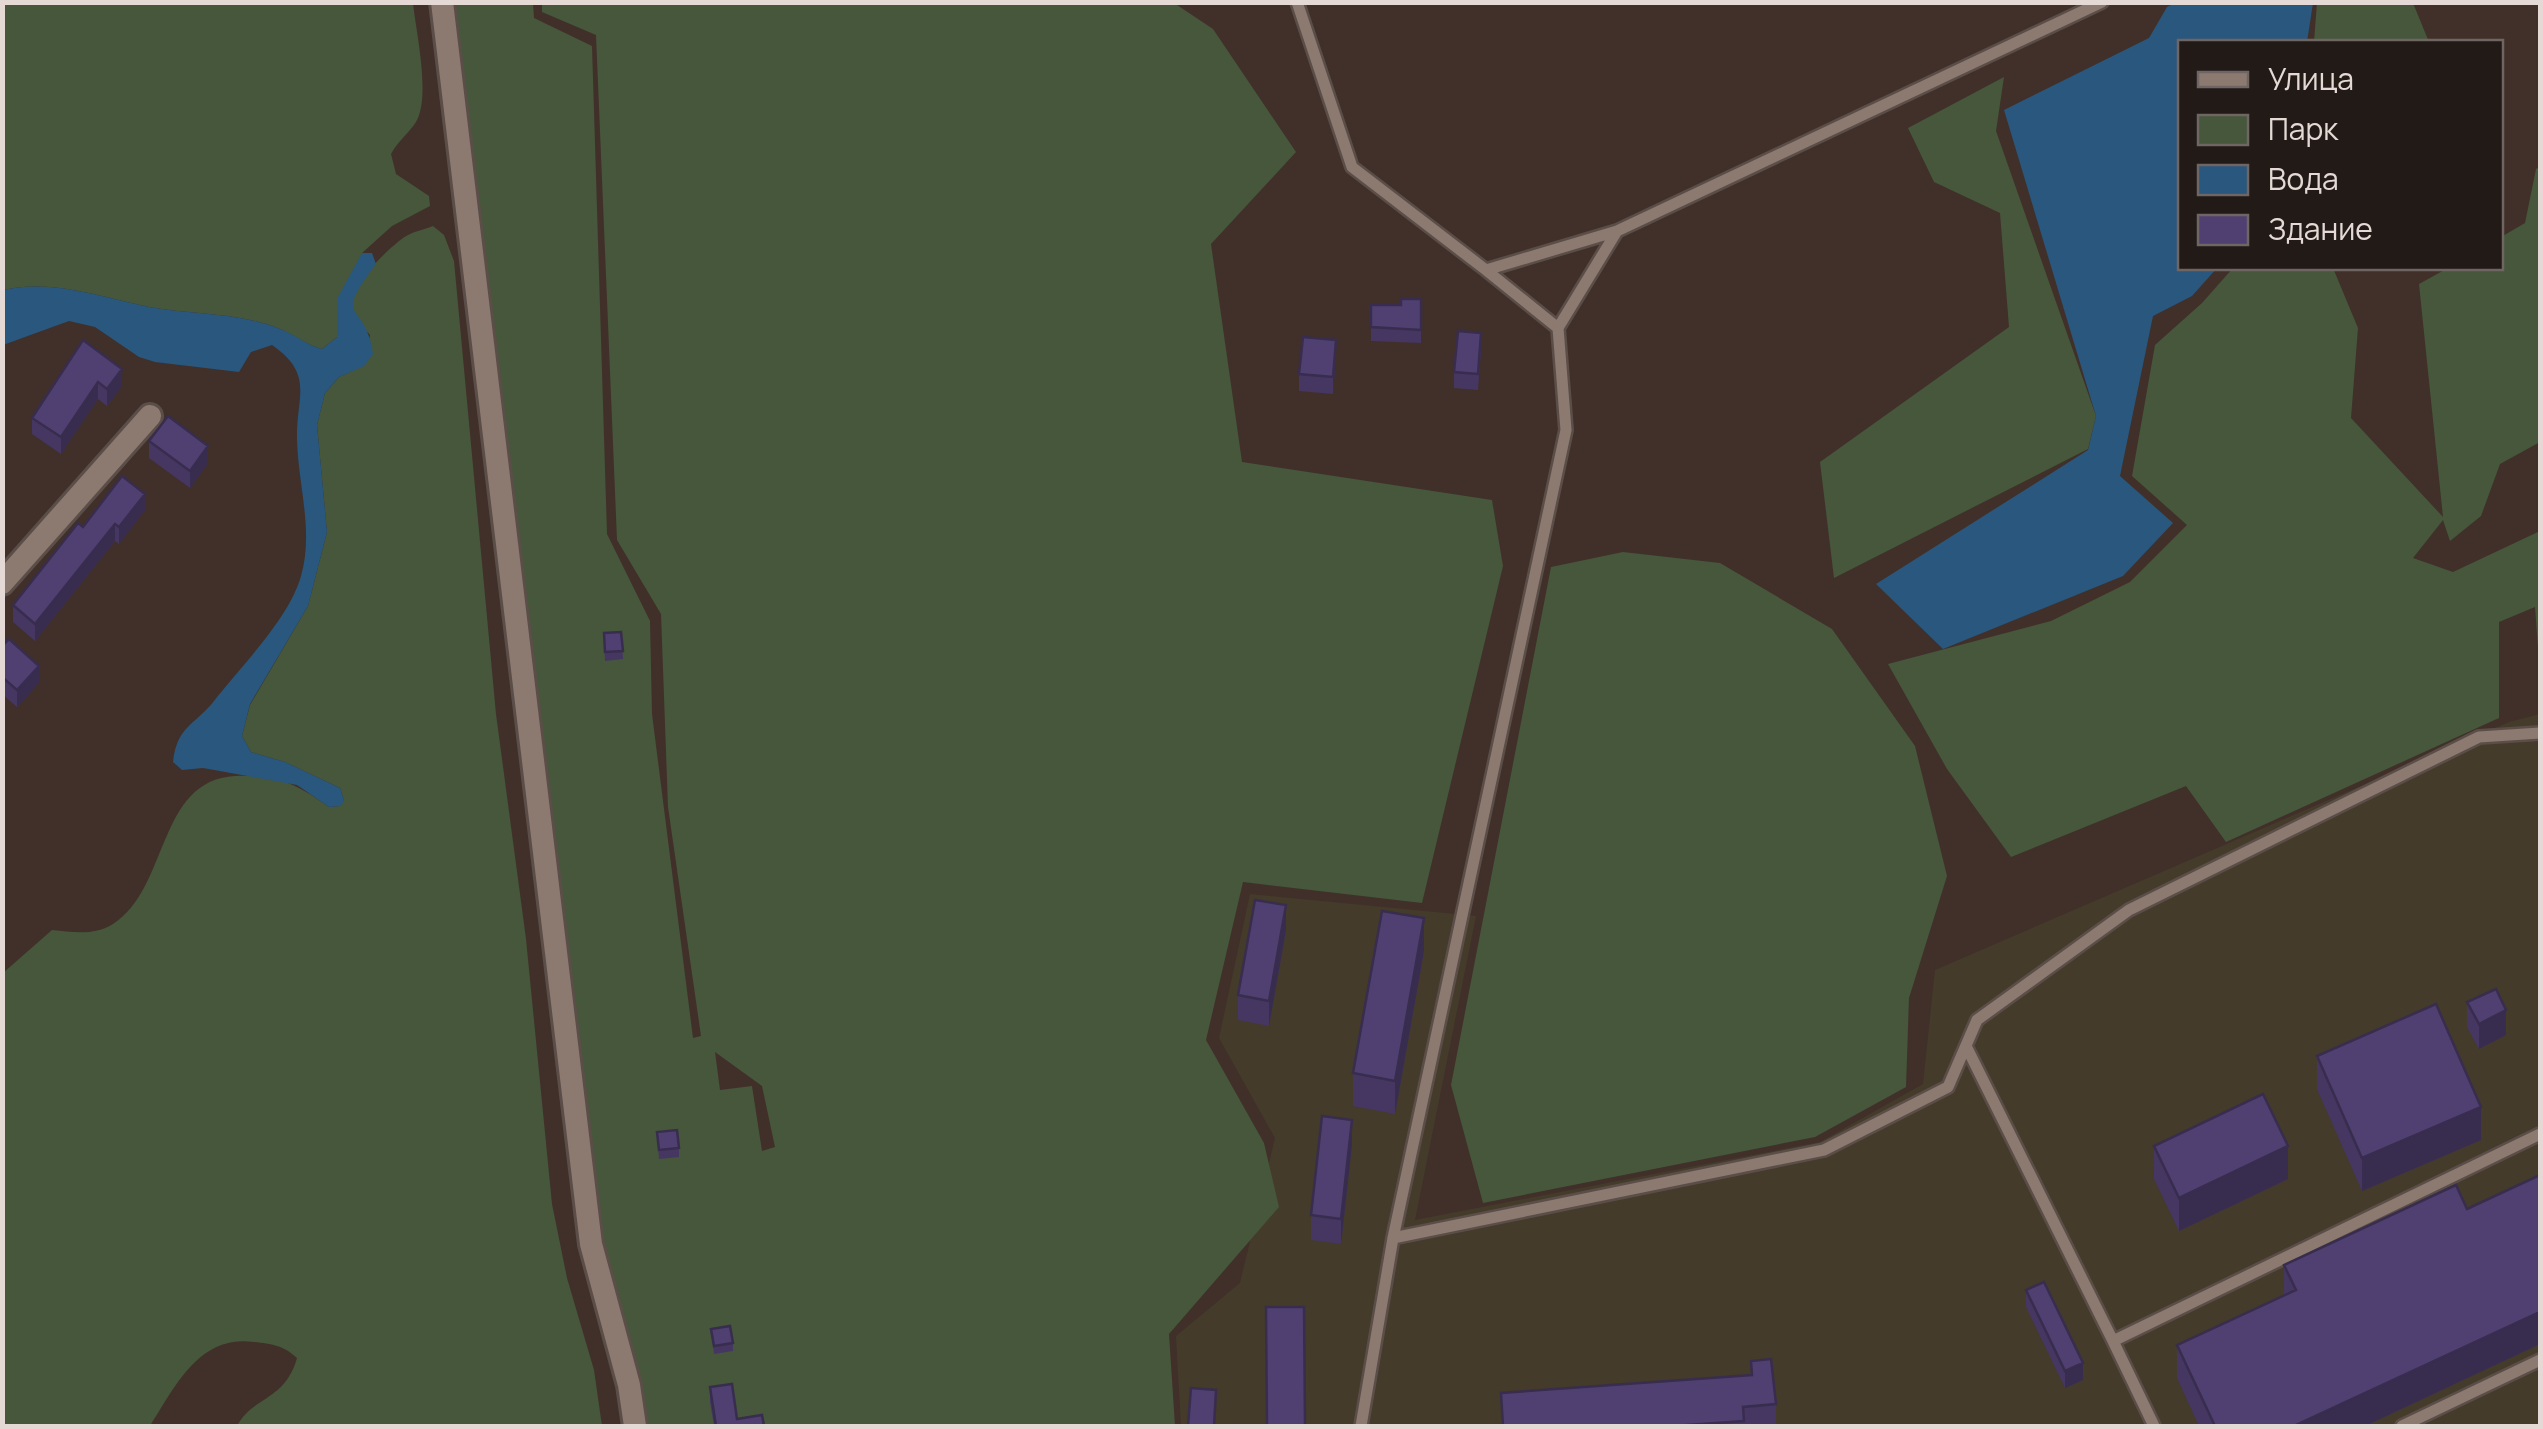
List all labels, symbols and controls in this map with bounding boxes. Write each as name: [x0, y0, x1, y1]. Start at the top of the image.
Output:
legend: [2178, 40, 2503, 270]
text: Улица: [2268, 58, 2354, 99]
text: Парк: [2268, 108, 2339, 149]
text: Вода: [2268, 158, 2339, 199]
text: Здание: [2268, 208, 2373, 249]

